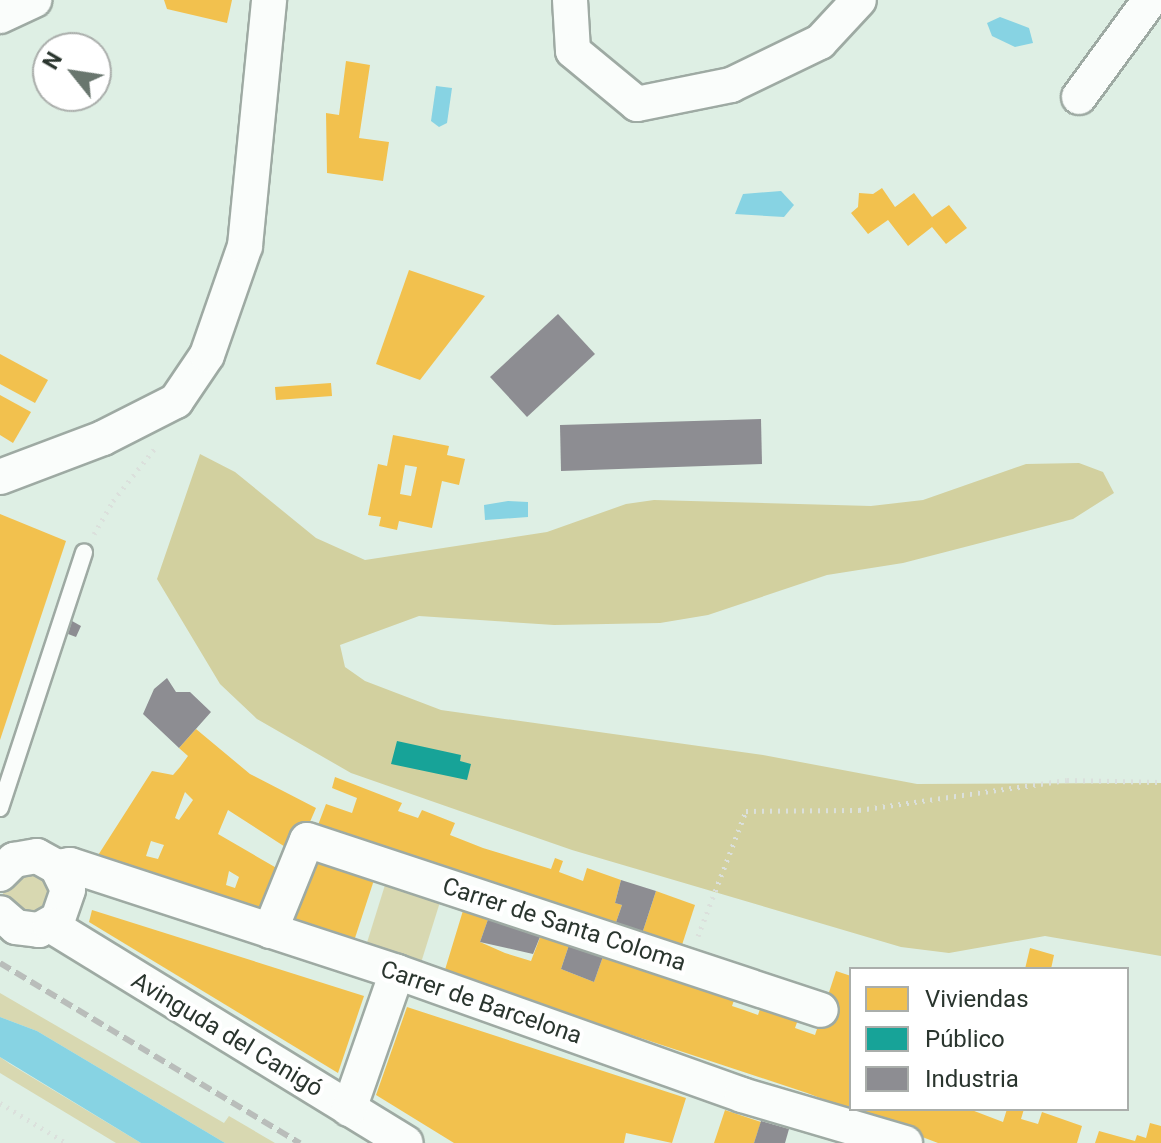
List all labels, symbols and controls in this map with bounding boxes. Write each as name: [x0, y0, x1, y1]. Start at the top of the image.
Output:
north arrow: [32, 32, 112, 112]
text: N: [38, 48, 67, 74]
street label: Carrer de Santa Coloma: [439, 872, 689, 978]
street label: Carrer de Barcelona: [377, 955, 585, 1051]
street label: Avinguda del Canigó: [126, 967, 328, 1103]
legend: [849, 967, 1129, 1111]
text: Viviendas: [925, 985, 1029, 1013]
text: Público: [925, 1025, 1005, 1053]
text: Industria: [925, 1065, 1019, 1093]

